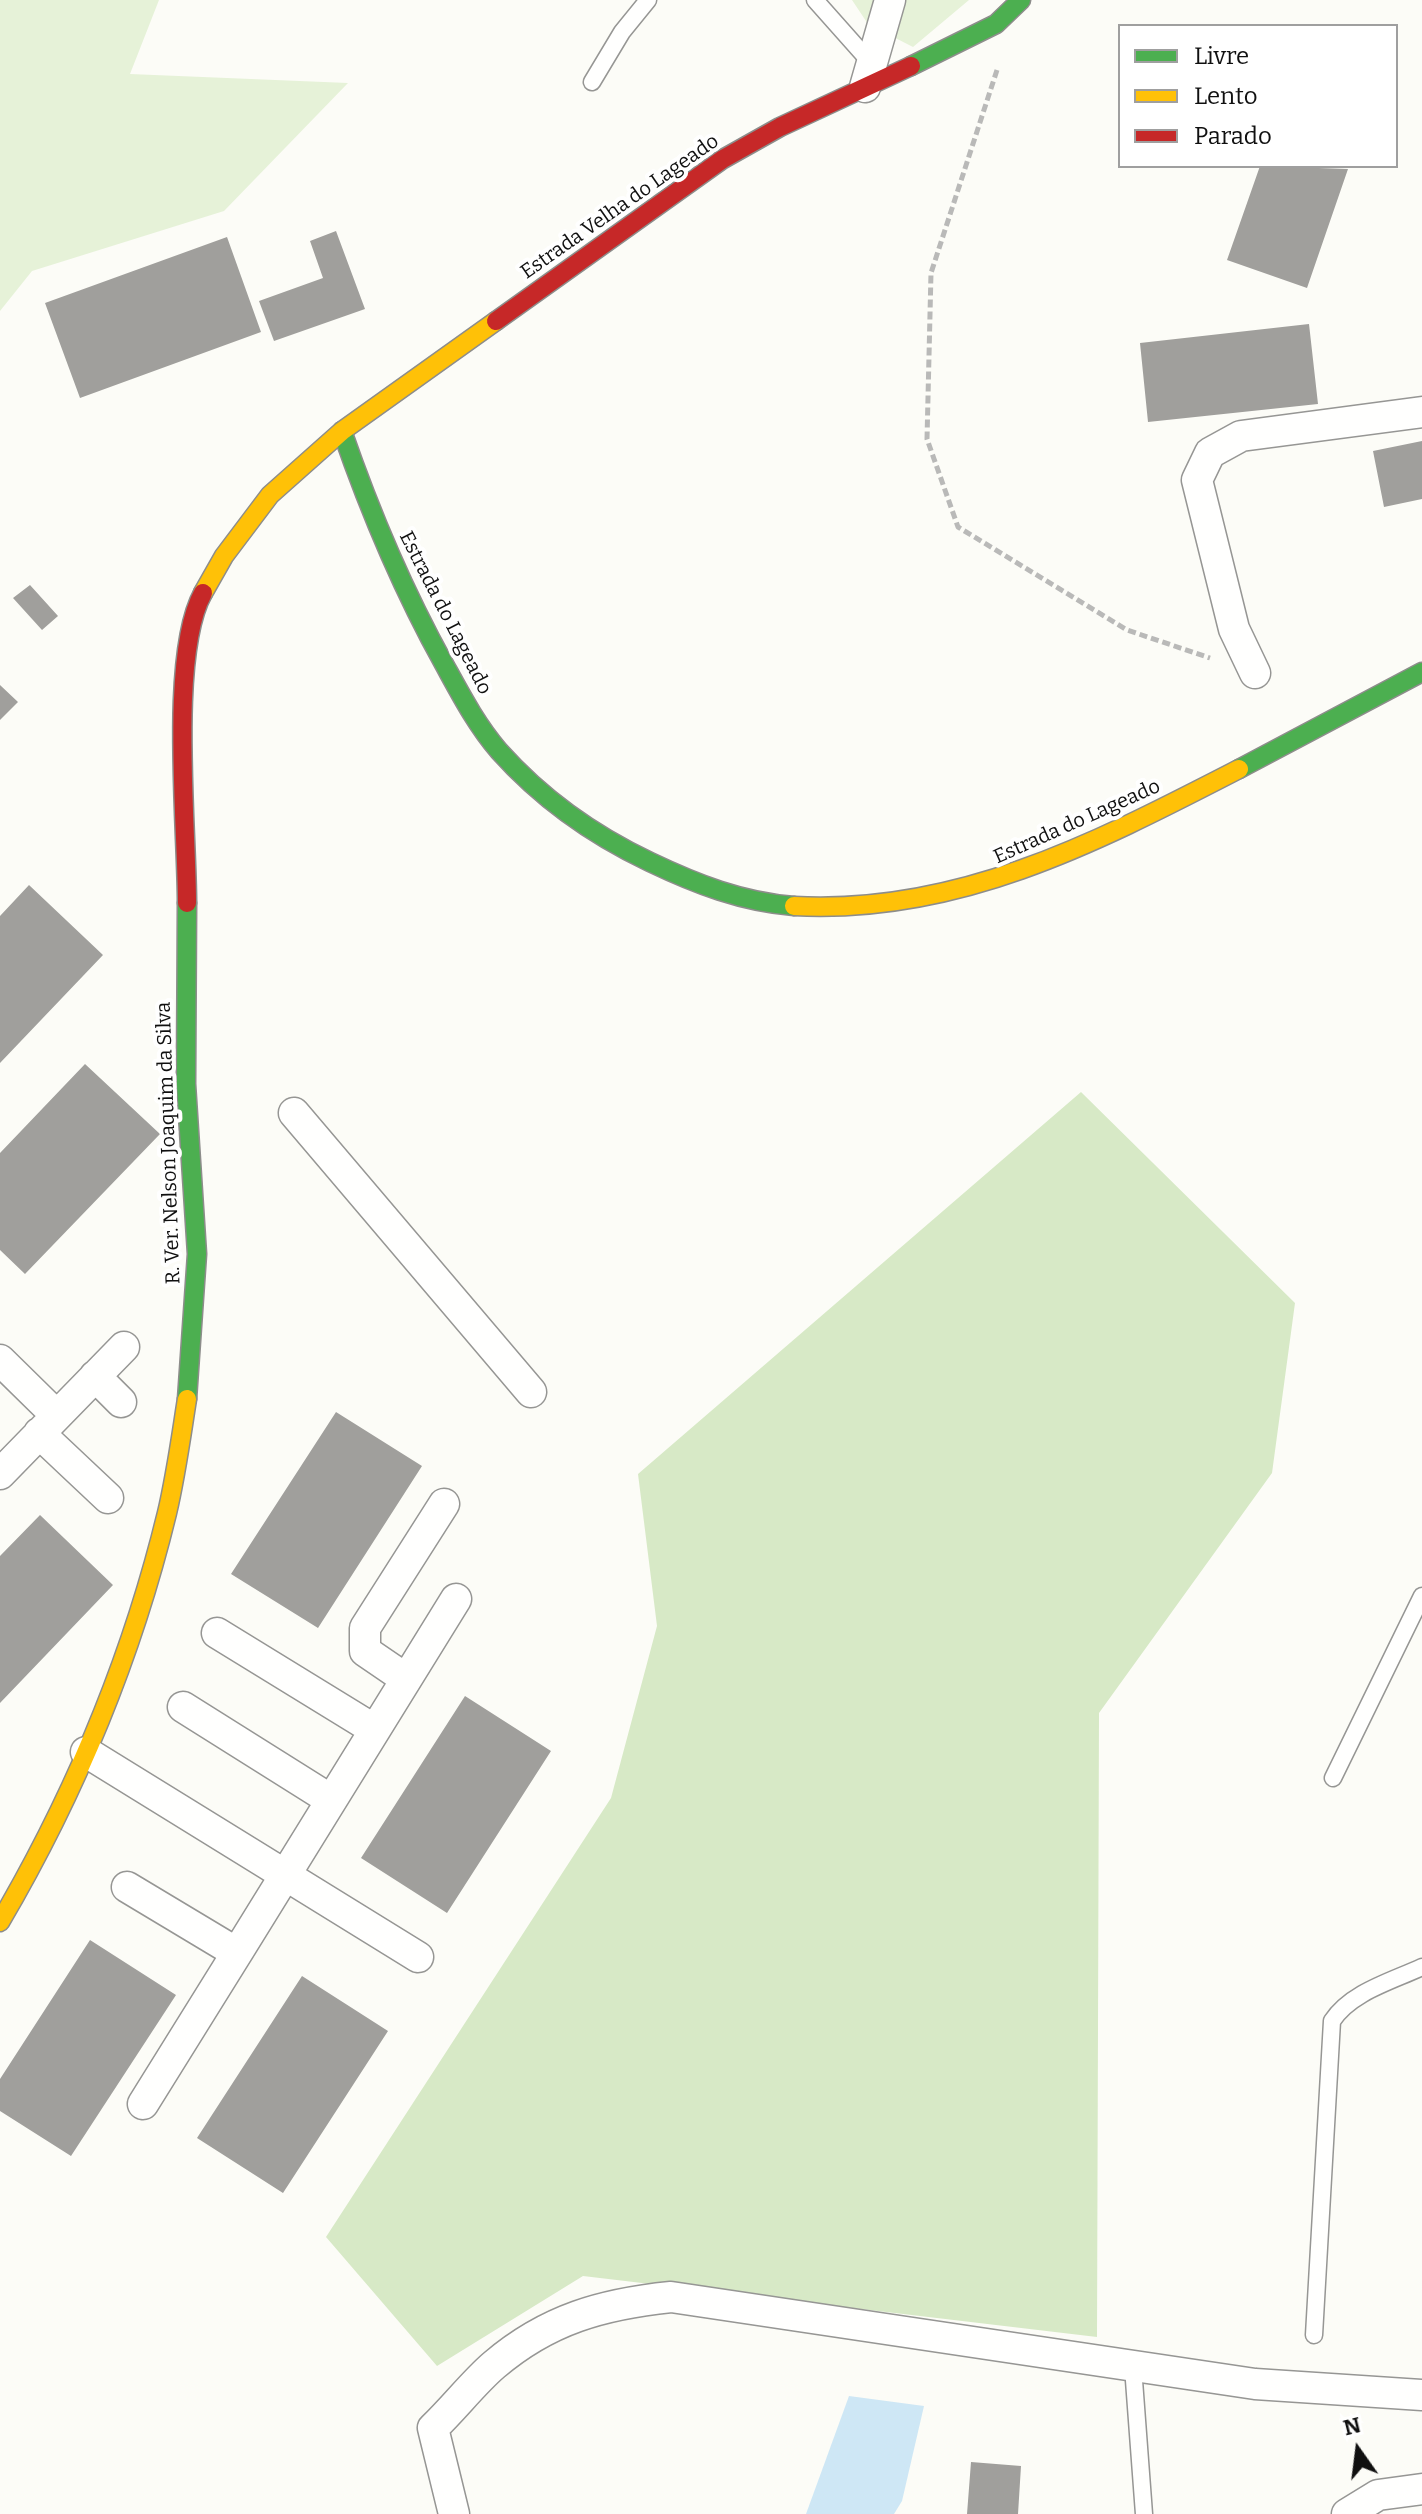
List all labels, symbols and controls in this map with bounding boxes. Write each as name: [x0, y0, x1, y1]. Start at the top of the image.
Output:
legend: [1118, 24, 1398, 168]
text: Livre: [1194, 42, 1249, 70]
text: Lento: [1194, 82, 1257, 110]
text: Parado: [1194, 122, 1272, 150]
street label: Estrada Velha do Lageado: [516, 129, 724, 285]
street label: Estrada do Lageado: [393, 527, 497, 699]
street label: Estrada do Lageado: [990, 774, 1164, 870]
street label: R. Ver. Nelson Joaquim da Silva: [152, 1001, 186, 1285]
north arrow: [1318, 2410, 1398, 2490]
text: N: [1341, 2411, 1364, 2441]

